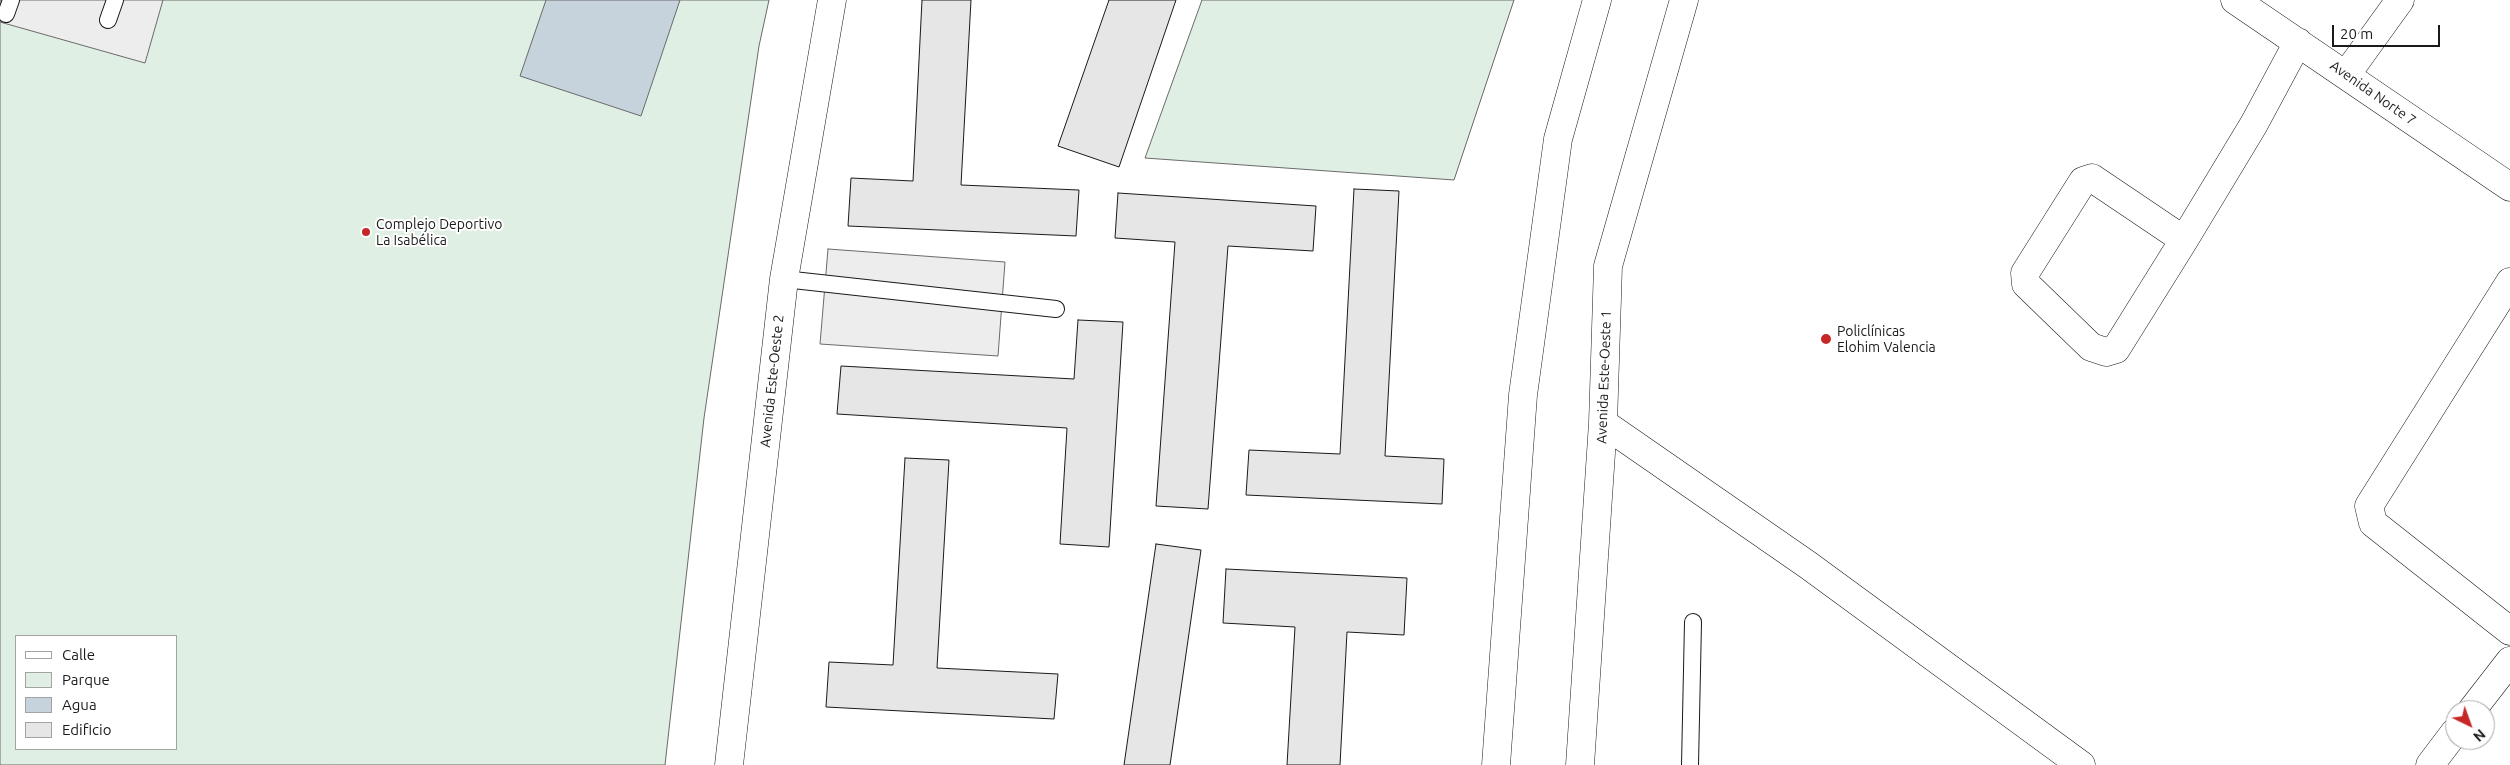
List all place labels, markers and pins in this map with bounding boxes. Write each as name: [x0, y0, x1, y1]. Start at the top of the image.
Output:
place label: Complejo Deportivo La Isabélica: [376, 216, 502, 248]
marker: Complejo Deportivo La Isabélica: [360, 226, 372, 238]
place label: Policlínicas Elohim Valencia: [1837, 323, 1936, 356]
marker: Policlínicas Elohim Valencia: [1819, 332, 1833, 346]

